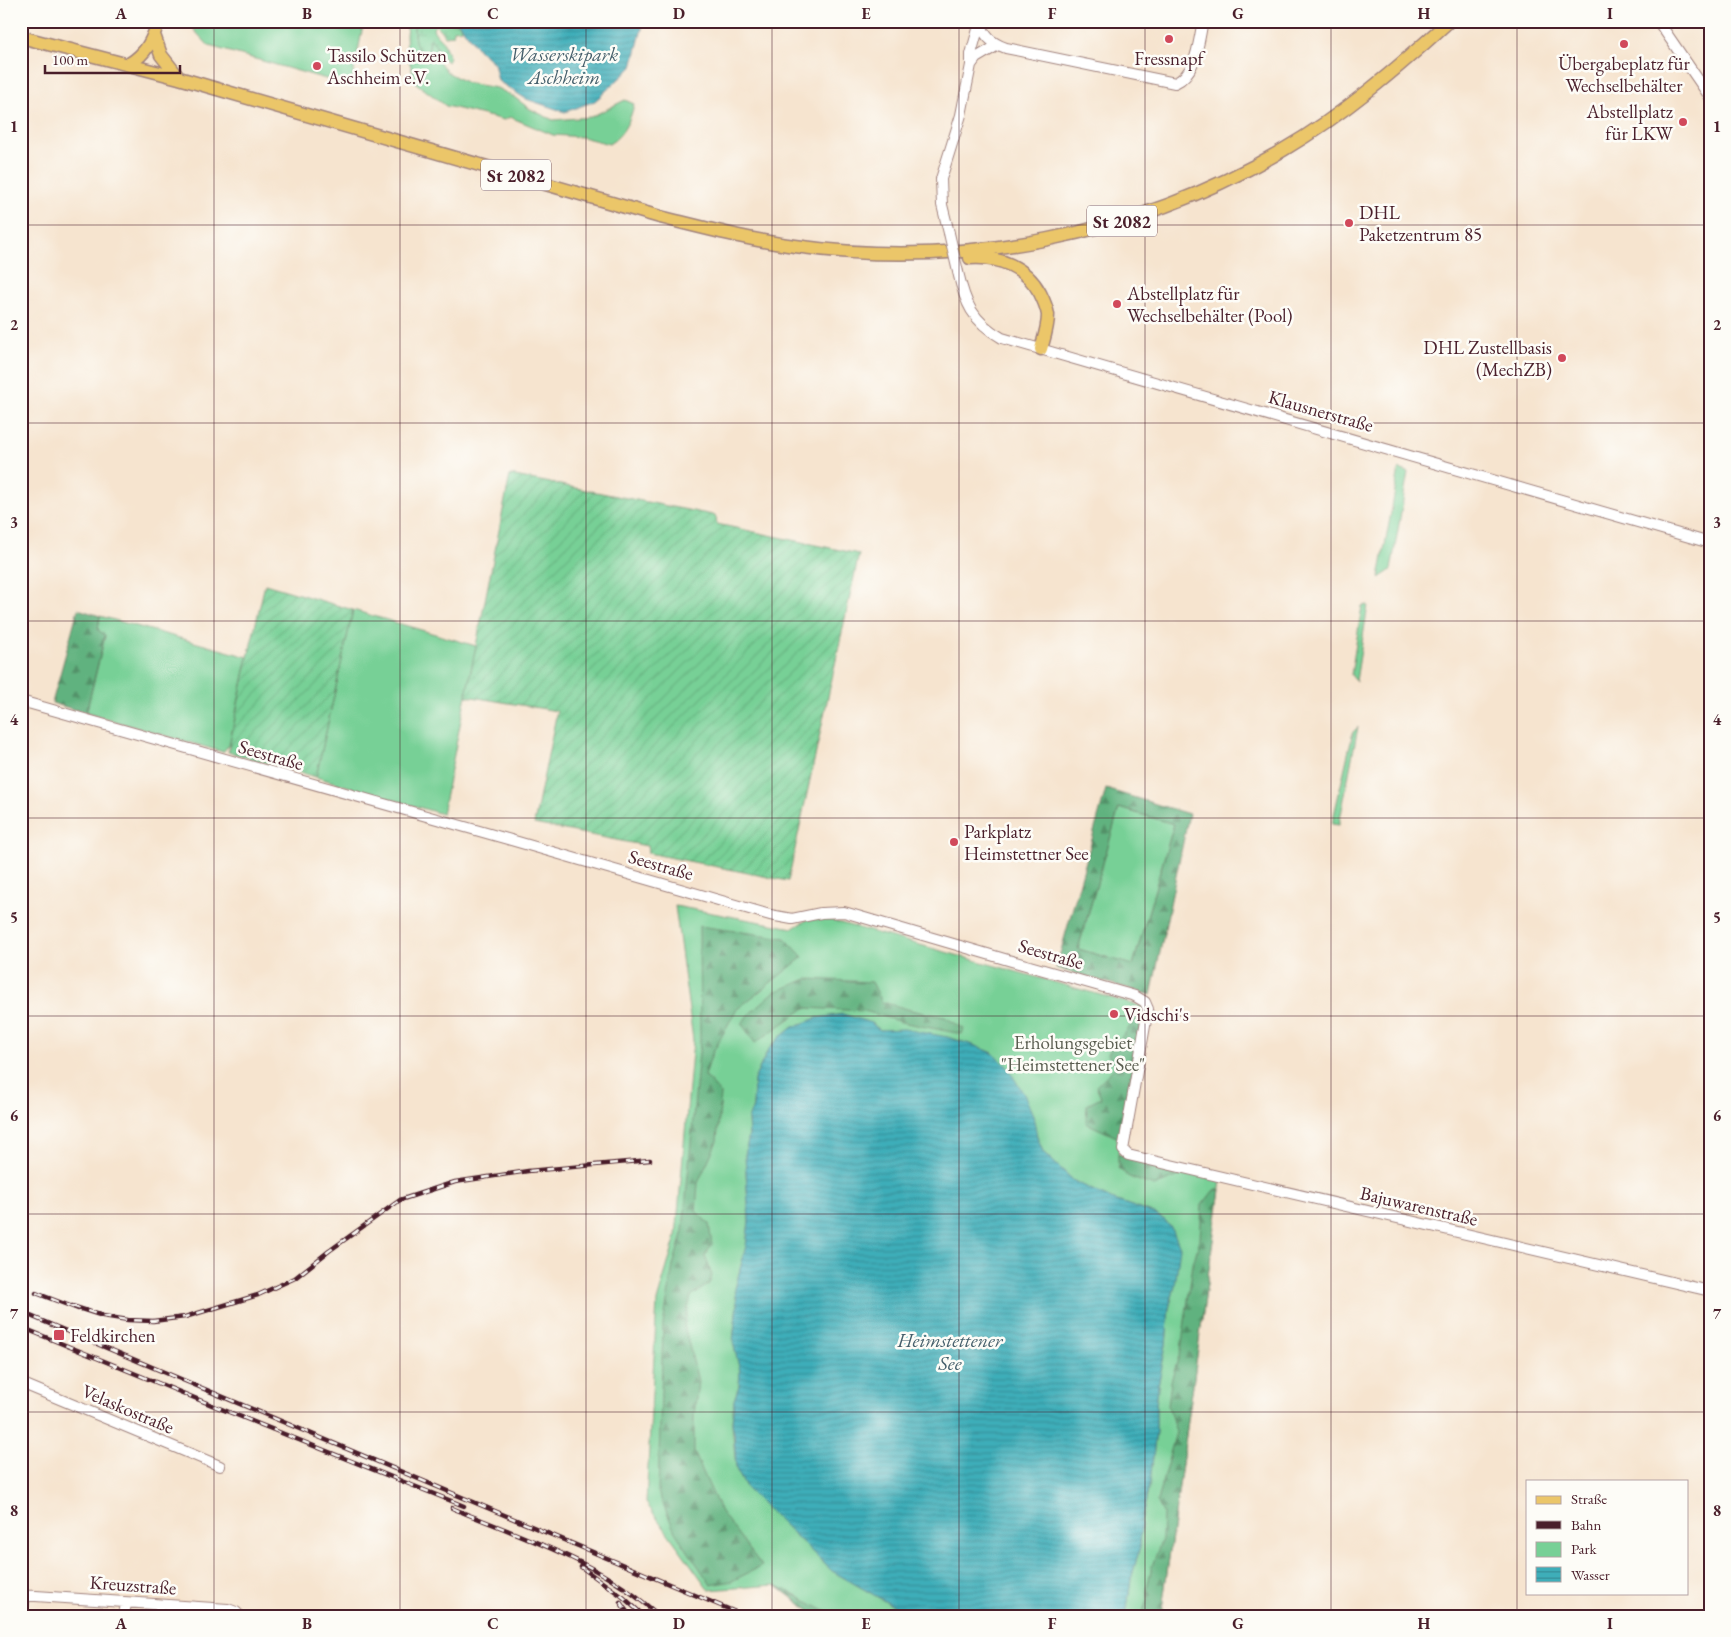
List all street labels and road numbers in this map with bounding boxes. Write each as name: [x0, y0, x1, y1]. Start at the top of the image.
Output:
road number: St 2082: [481, 160, 551, 190]
road number: St 2082: [1087, 206, 1157, 237]
street label: Klausnerstraße: [1266, 384, 1376, 438]
street label: Seestraße: [236, 734, 306, 776]
street label: Seestraße: [626, 844, 696, 886]
street label: Seestraße: [1016, 933, 1086, 975]
street label: Bajuwarenstraße: [1358, 1180, 1480, 1232]
street label: Velaskostraße: [78, 1378, 178, 1440]
street label: Kreuzstraße: [89, 1569, 177, 1601]

